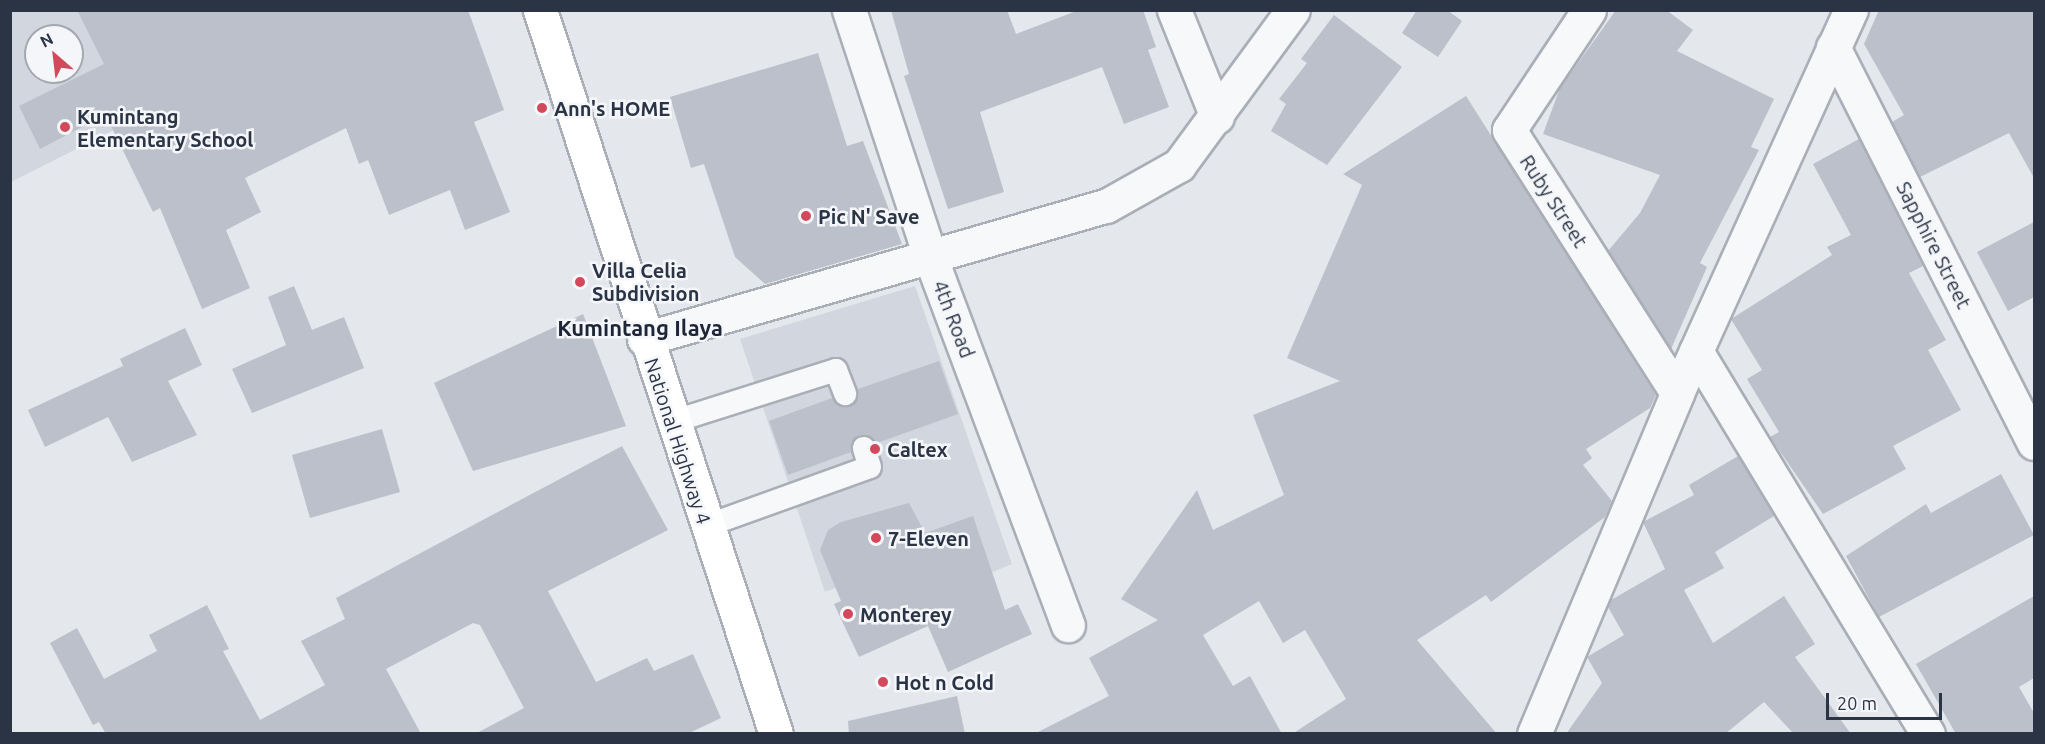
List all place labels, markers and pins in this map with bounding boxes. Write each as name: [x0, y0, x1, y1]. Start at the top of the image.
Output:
place label: Ann's HOME: [554, 96, 670, 120]
marker: Ann's HOME: [535, 101, 549, 115]
place label: Kumintang Elementary School: [77, 104, 253, 151]
marker: Kumintang Elementary School: [58, 120, 72, 134]
place label: Pic N' Save: [818, 204, 920, 228]
marker: Pic N' Save: [799, 209, 813, 223]
place label: Villa Celia Subdivision: [592, 258, 699, 305]
marker: Villa Celia Subdivision: [573, 275, 587, 289]
place label: Caltex: [887, 437, 948, 461]
marker: Caltex: [868, 442, 882, 456]
place label: 7-Eleven: [888, 526, 969, 550]
marker: 7-Eleven: [869, 531, 883, 545]
place label: Monterey: [860, 602, 952, 626]
marker: Monterey: [841, 607, 855, 621]
place label: Hot n Cold: [895, 670, 994, 694]
marker: Hot n Cold: [876, 675, 890, 689]

